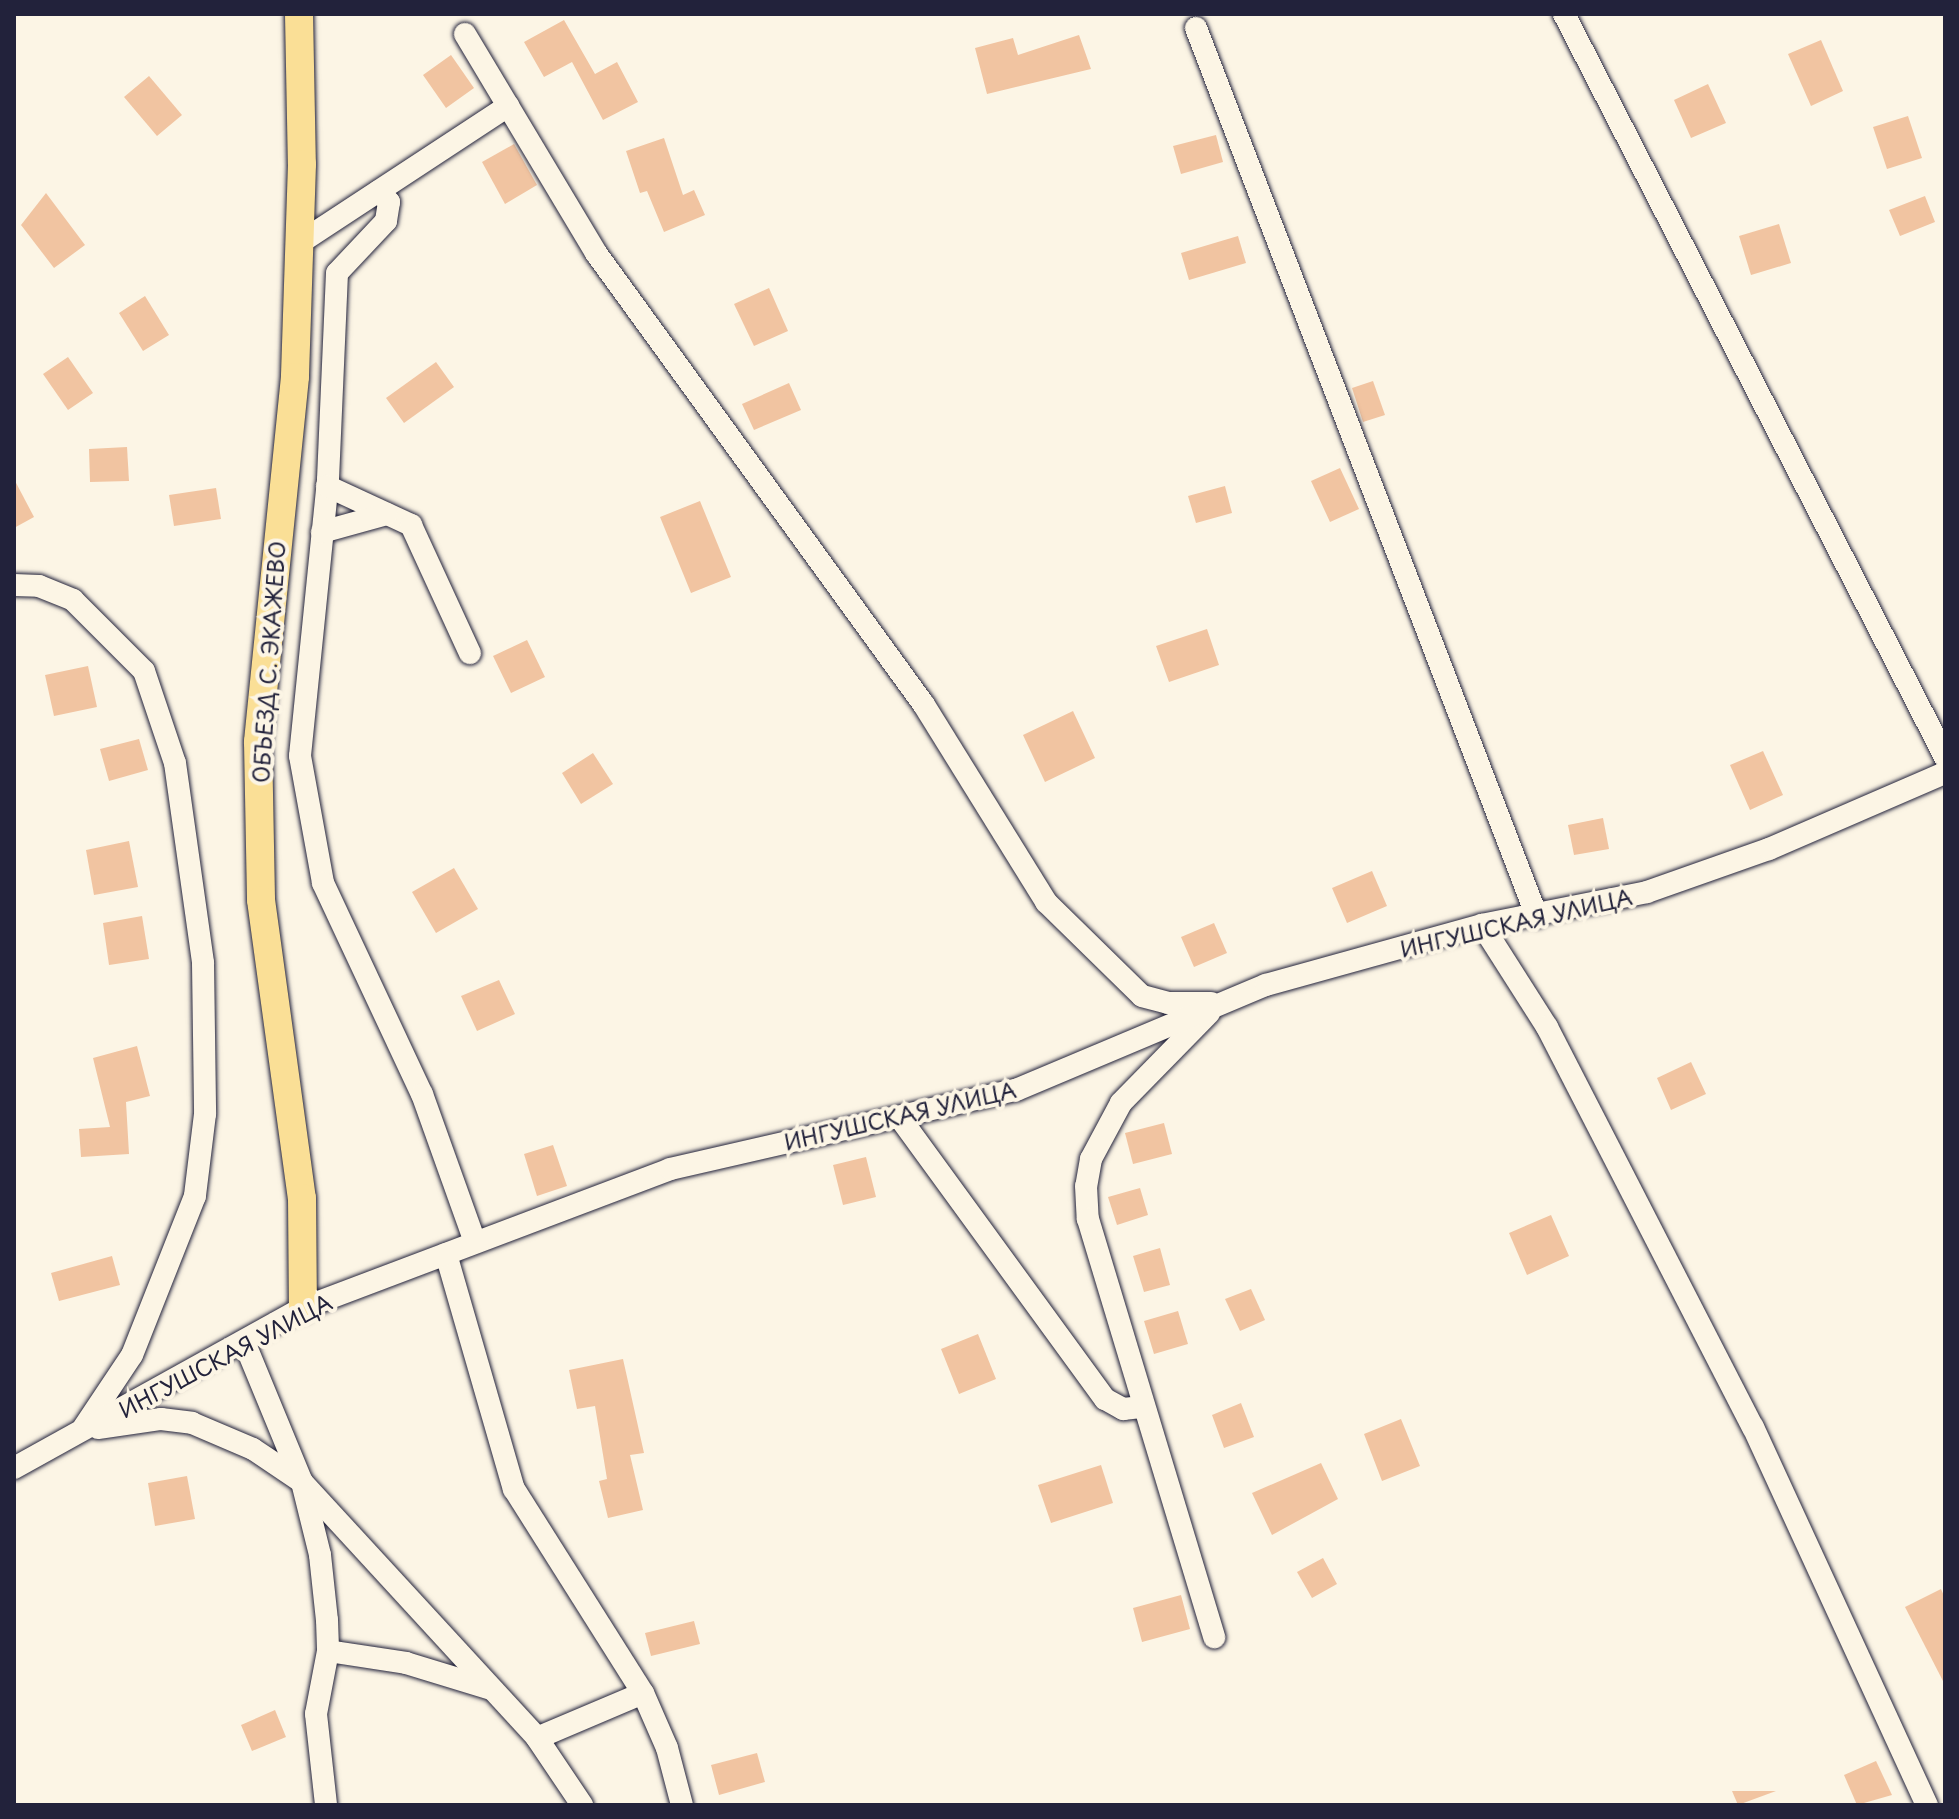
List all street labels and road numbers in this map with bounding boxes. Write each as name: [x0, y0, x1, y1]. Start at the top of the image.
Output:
street label: ОБЪЕЗД С. ЭКАЖЕВО: [246, 539, 290, 785]
street label: ИНГУШСКАЯ УЛИЦА: [1398, 882, 1634, 962]
street label: ИНГУШСКАЯ УЛИЦА: [782, 1075, 1018, 1155]
street label: ИНГУШСКАЯ УЛИЦА: [114, 1288, 336, 1422]

